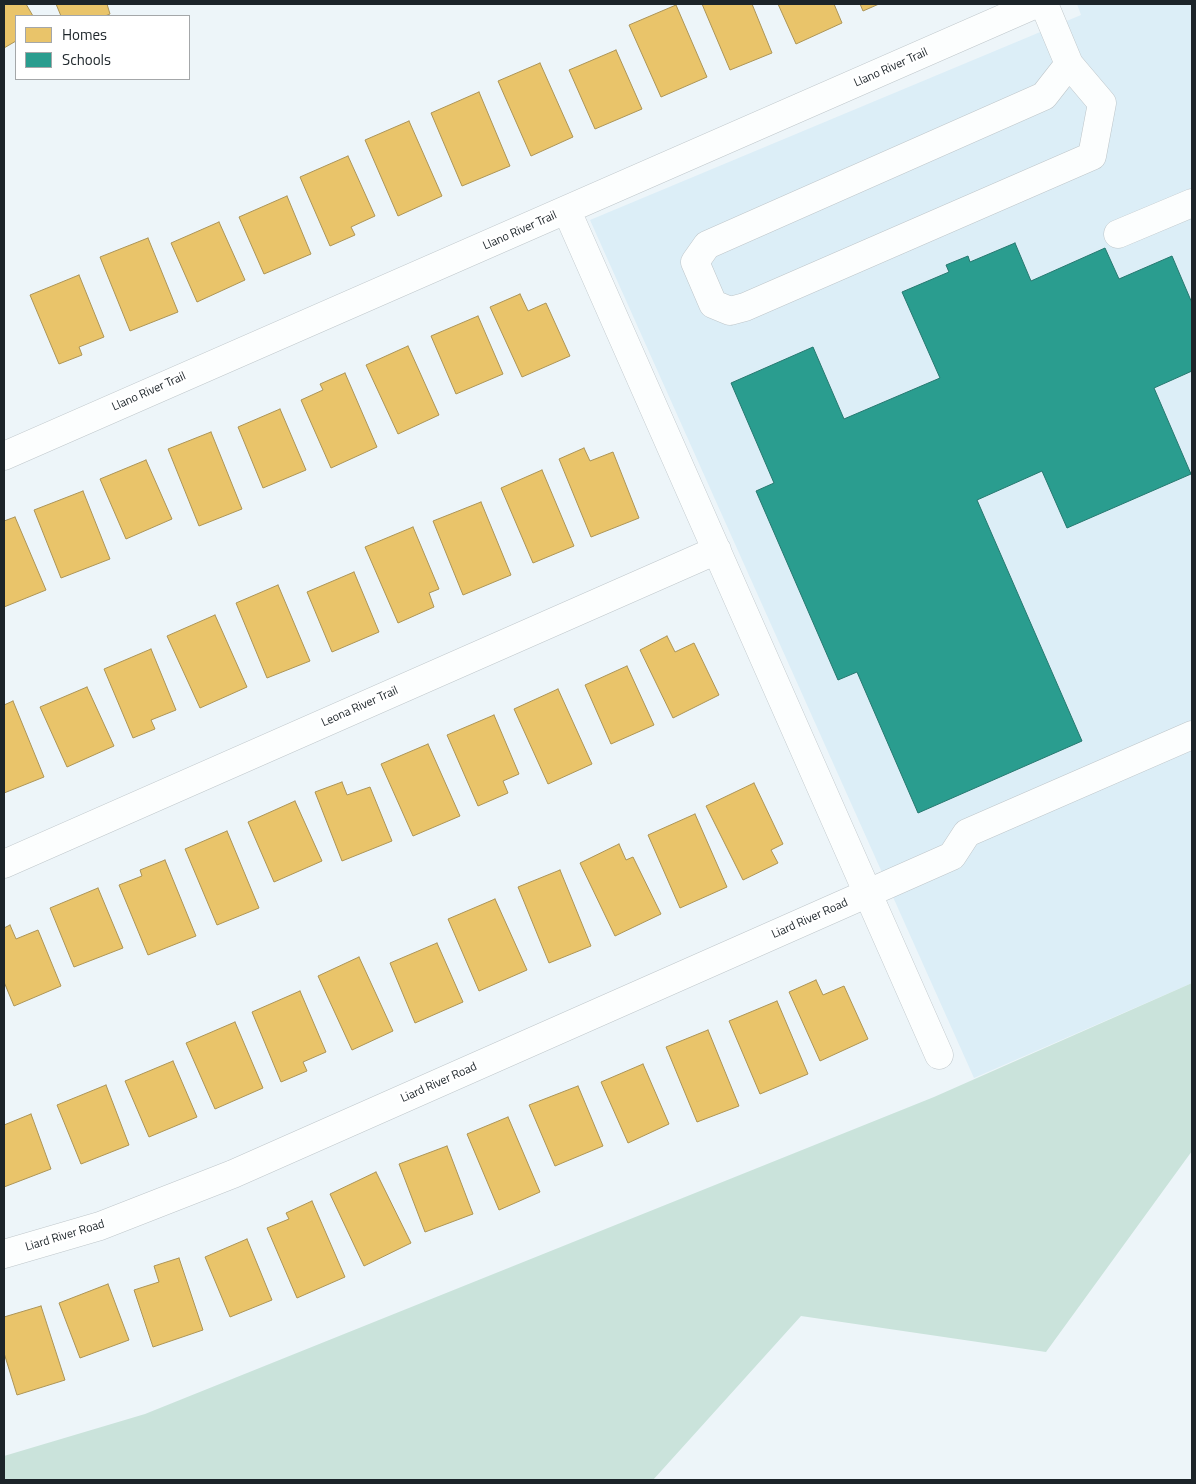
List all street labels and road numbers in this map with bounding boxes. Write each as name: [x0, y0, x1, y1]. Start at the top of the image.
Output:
street label: Llano River Trail: [852, 45, 930, 91]
street label: Llano River Trail: [481, 208, 559, 254]
street label: Llano River Trail: [110, 369, 188, 415]
street label: Leona River Trail: [319, 684, 401, 730]
street label: Liard River Road: [770, 896, 850, 942]
street label: Liard River Road: [399, 1060, 479, 1106]
street label: Liard River Road: [24, 1217, 106, 1255]

